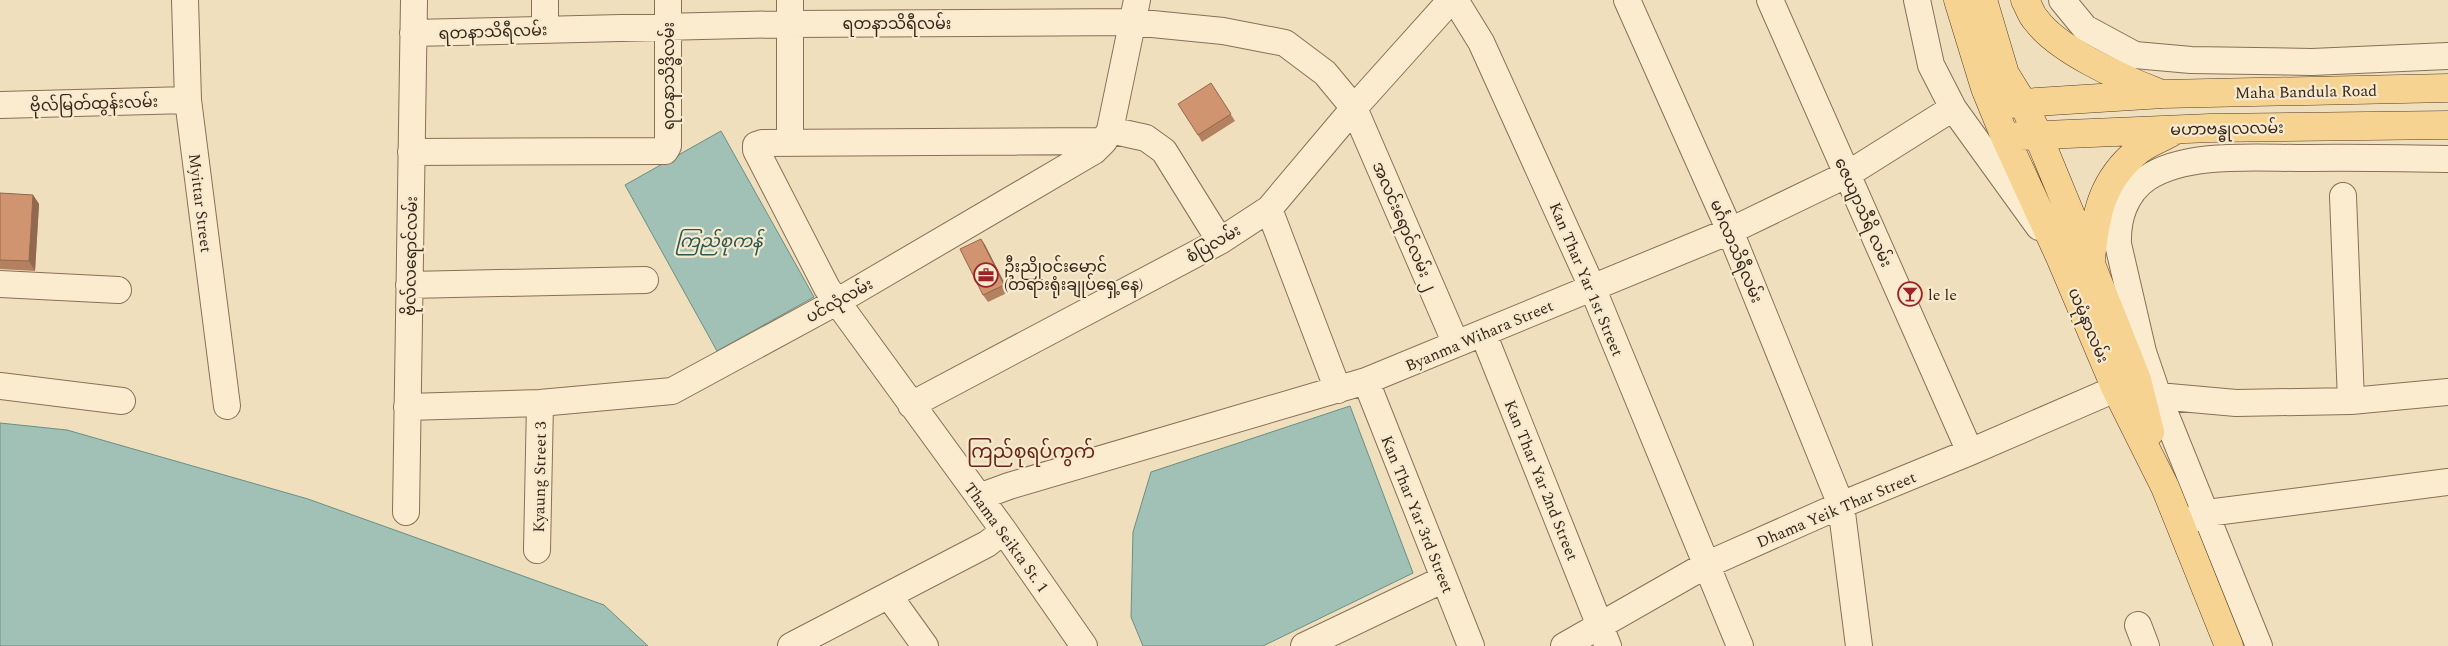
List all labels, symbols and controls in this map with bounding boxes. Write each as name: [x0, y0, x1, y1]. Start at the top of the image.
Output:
street label: ရတနာသိရီလမ်း: [843, 12, 951, 37]
street label: ရတနာသိရီလမ်း: [438, 18, 548, 47]
street label: ရတနာသိဒ္ဓိလမ်း: [657, 22, 682, 130]
street label: Maha Bandula Road: [2235, 79, 2377, 105]
street label: ဗိုလ်မြတ်ထွန်းလမ်း: [29, 90, 159, 120]
street label: မဟာဗန္ဓုလလမ်း: [2170, 116, 2284, 143]
street label: Myittar Street: [182, 152, 218, 254]
street label: ဇေယျာသီရိ လမ်း: [1827, 154, 1898, 271]
street label: အလင်းရောင်လမ်း ၂: [1365, 158, 1442, 295]
street label: ဗိုလ်လရောင်လမ်း: [398, 196, 426, 316]
street label: မင်္ဂလာသိရီလမ်း: [1703, 196, 1769, 307]
street label: Kan Thar Yar 1st Street: [1543, 199, 1630, 361]
street label: စံပြလမ်း: [1182, 219, 1246, 270]
water label: ကြည်စုကန်: [676, 228, 765, 256]
place label: ဦးညိုဝင်းမောင် (တရားရုံးချုပ်ရှေ့နေ): [1004, 255, 1143, 299]
office icon: ဦးညိုဝင်းမောင် (တရားရုံးချုပ်ရှေ့နေ): [973, 262, 999, 288]
street label: ပင်လုံလမ်း: [801, 273, 878, 331]
bar icon: le le: [1897, 281, 1923, 307]
place label: le le: [1928, 283, 1957, 307]
street label: ယမုံနာလမ်း: [2060, 284, 2115, 368]
street label: Byanma Wihara Street: [1402, 294, 1557, 378]
street label: Kan Thar Yar 2nd Street: [1498, 396, 1584, 565]
street label: Kyaung Street 3: [527, 421, 553, 533]
street label: Kan Thar Yar 3rd Street: [1374, 432, 1460, 597]
district label: ကြည်စုရပ်ကွက်: [967, 437, 1095, 468]
street label: Dhama Yeik Thar Street: [1753, 465, 1920, 554]
street label: Thama Seikta St. 1: [958, 477, 1055, 598]

